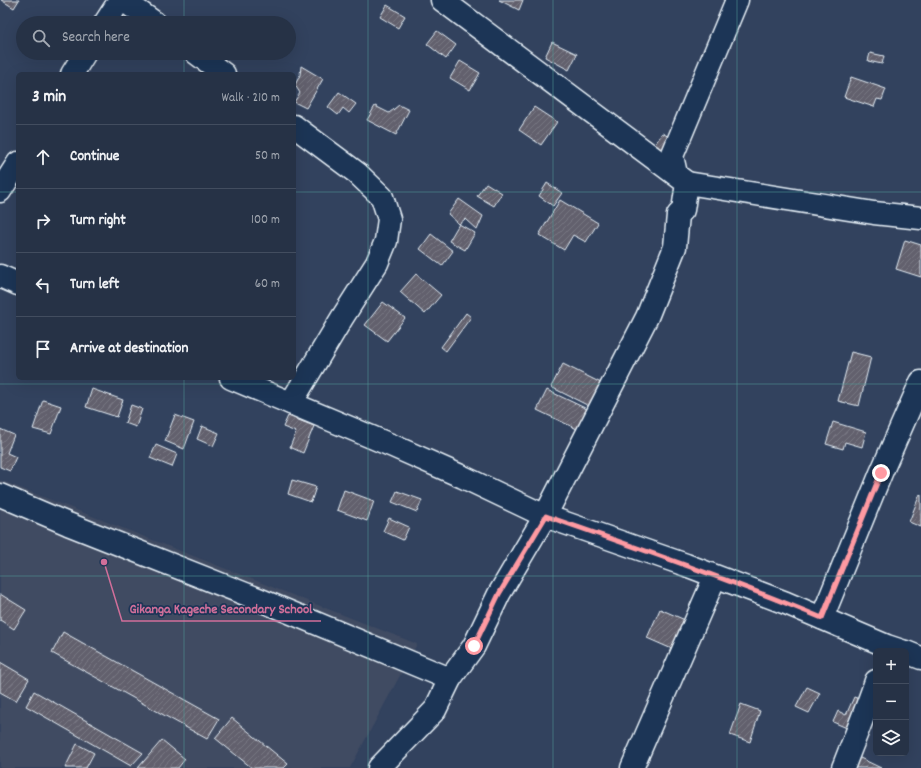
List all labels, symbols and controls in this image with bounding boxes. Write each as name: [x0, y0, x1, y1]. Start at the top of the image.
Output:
search box: [16, 16, 296, 60]
icon: search: [30, 27, 52, 49]
text: Search here: [62, 27, 130, 49]
text: 3 min: [32, 86, 66, 110]
text: Walk · 210 m: [222, 89, 280, 108]
icon: ahead: [32, 146, 54, 168]
text: Continue: [70, 146, 119, 168]
text: 50 m: [255, 147, 280, 166]
icon: right: [32, 210, 54, 232]
text: Turn right: [70, 210, 126, 232]
text: 100 m: [251, 211, 280, 230]
icon: left: [32, 274, 54, 296]
text: Turn left: [70, 274, 119, 296]
text: 60 m: [255, 275, 280, 294]
icon: arrive: [32, 338, 54, 360]
text: Arrive at destination: [70, 338, 188, 360]
route end: [872, 464, 890, 482]
callout: Gikanga Kageche Secondary School: [122, 595, 321, 621]
text: Gikanga Kageche Secondary School: [130, 600, 313, 620]
route start: [465, 637, 483, 655]
map controls: [873, 648, 909, 756]
button: +: [873, 648, 909, 684]
button: −: [873, 684, 909, 720]
button: layers: [873, 720, 909, 756]

